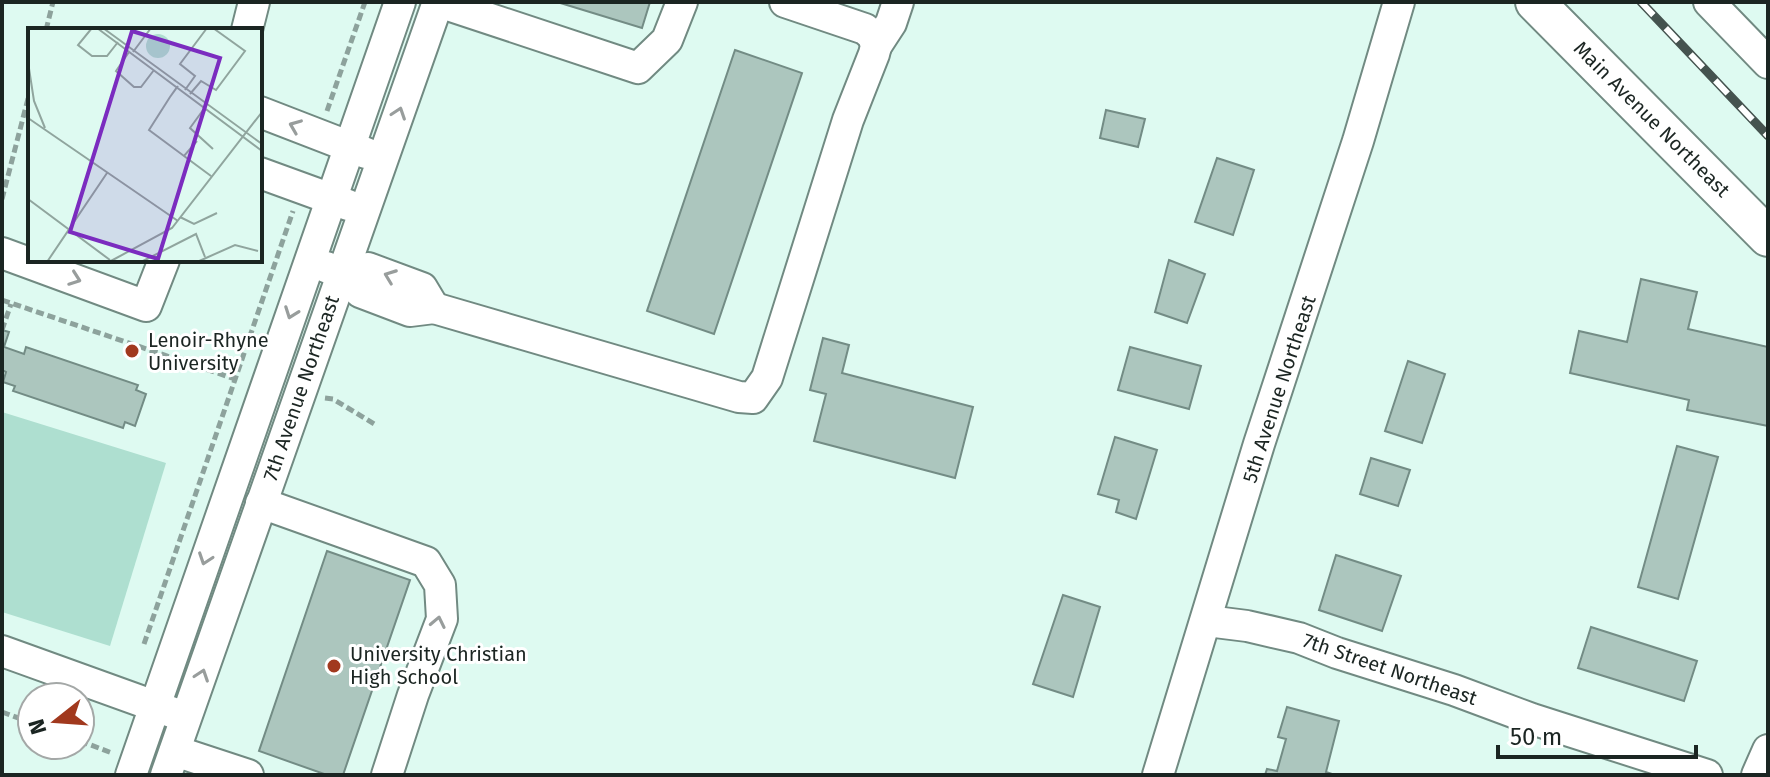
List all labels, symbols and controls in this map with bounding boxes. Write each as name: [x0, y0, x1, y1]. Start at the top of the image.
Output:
inset map: [28, 28, 262, 262]
street label: Main Avenue Northeast: [1569, 36, 1736, 203]
one-way arrow: [389, 106, 406, 120]
one-way arrow: [289, 119, 303, 136]
one-way arrow: [384, 269, 398, 286]
one-way arrow: [67, 270, 81, 286]
street label: 7th Avenue Northeast: [258, 291, 344, 484]
street label: 5th Avenue Northeast: [1237, 291, 1321, 486]
one-way arrow: [284, 306, 300, 320]
place label: Lenoir-Rhyne University: [148, 328, 269, 375]
marker: Lenoir-Rhyne University: [123, 342, 141, 360]
one-way arrow: [199, 551, 215, 565]
one-way arrow: [429, 615, 446, 628]
street label: 7th Street Northeast: [1300, 628, 1481, 710]
place label: University Christian High School: [350, 642, 527, 689]
marker: University Christian High School: [325, 657, 343, 675]
one-way arrow: [192, 669, 208, 683]
north arrow: [16, 681, 96, 761]
scale bar: [1498, 709, 1696, 759]
text: N: [22, 716, 52, 738]
text: 50 m: [1510, 723, 1562, 751]

